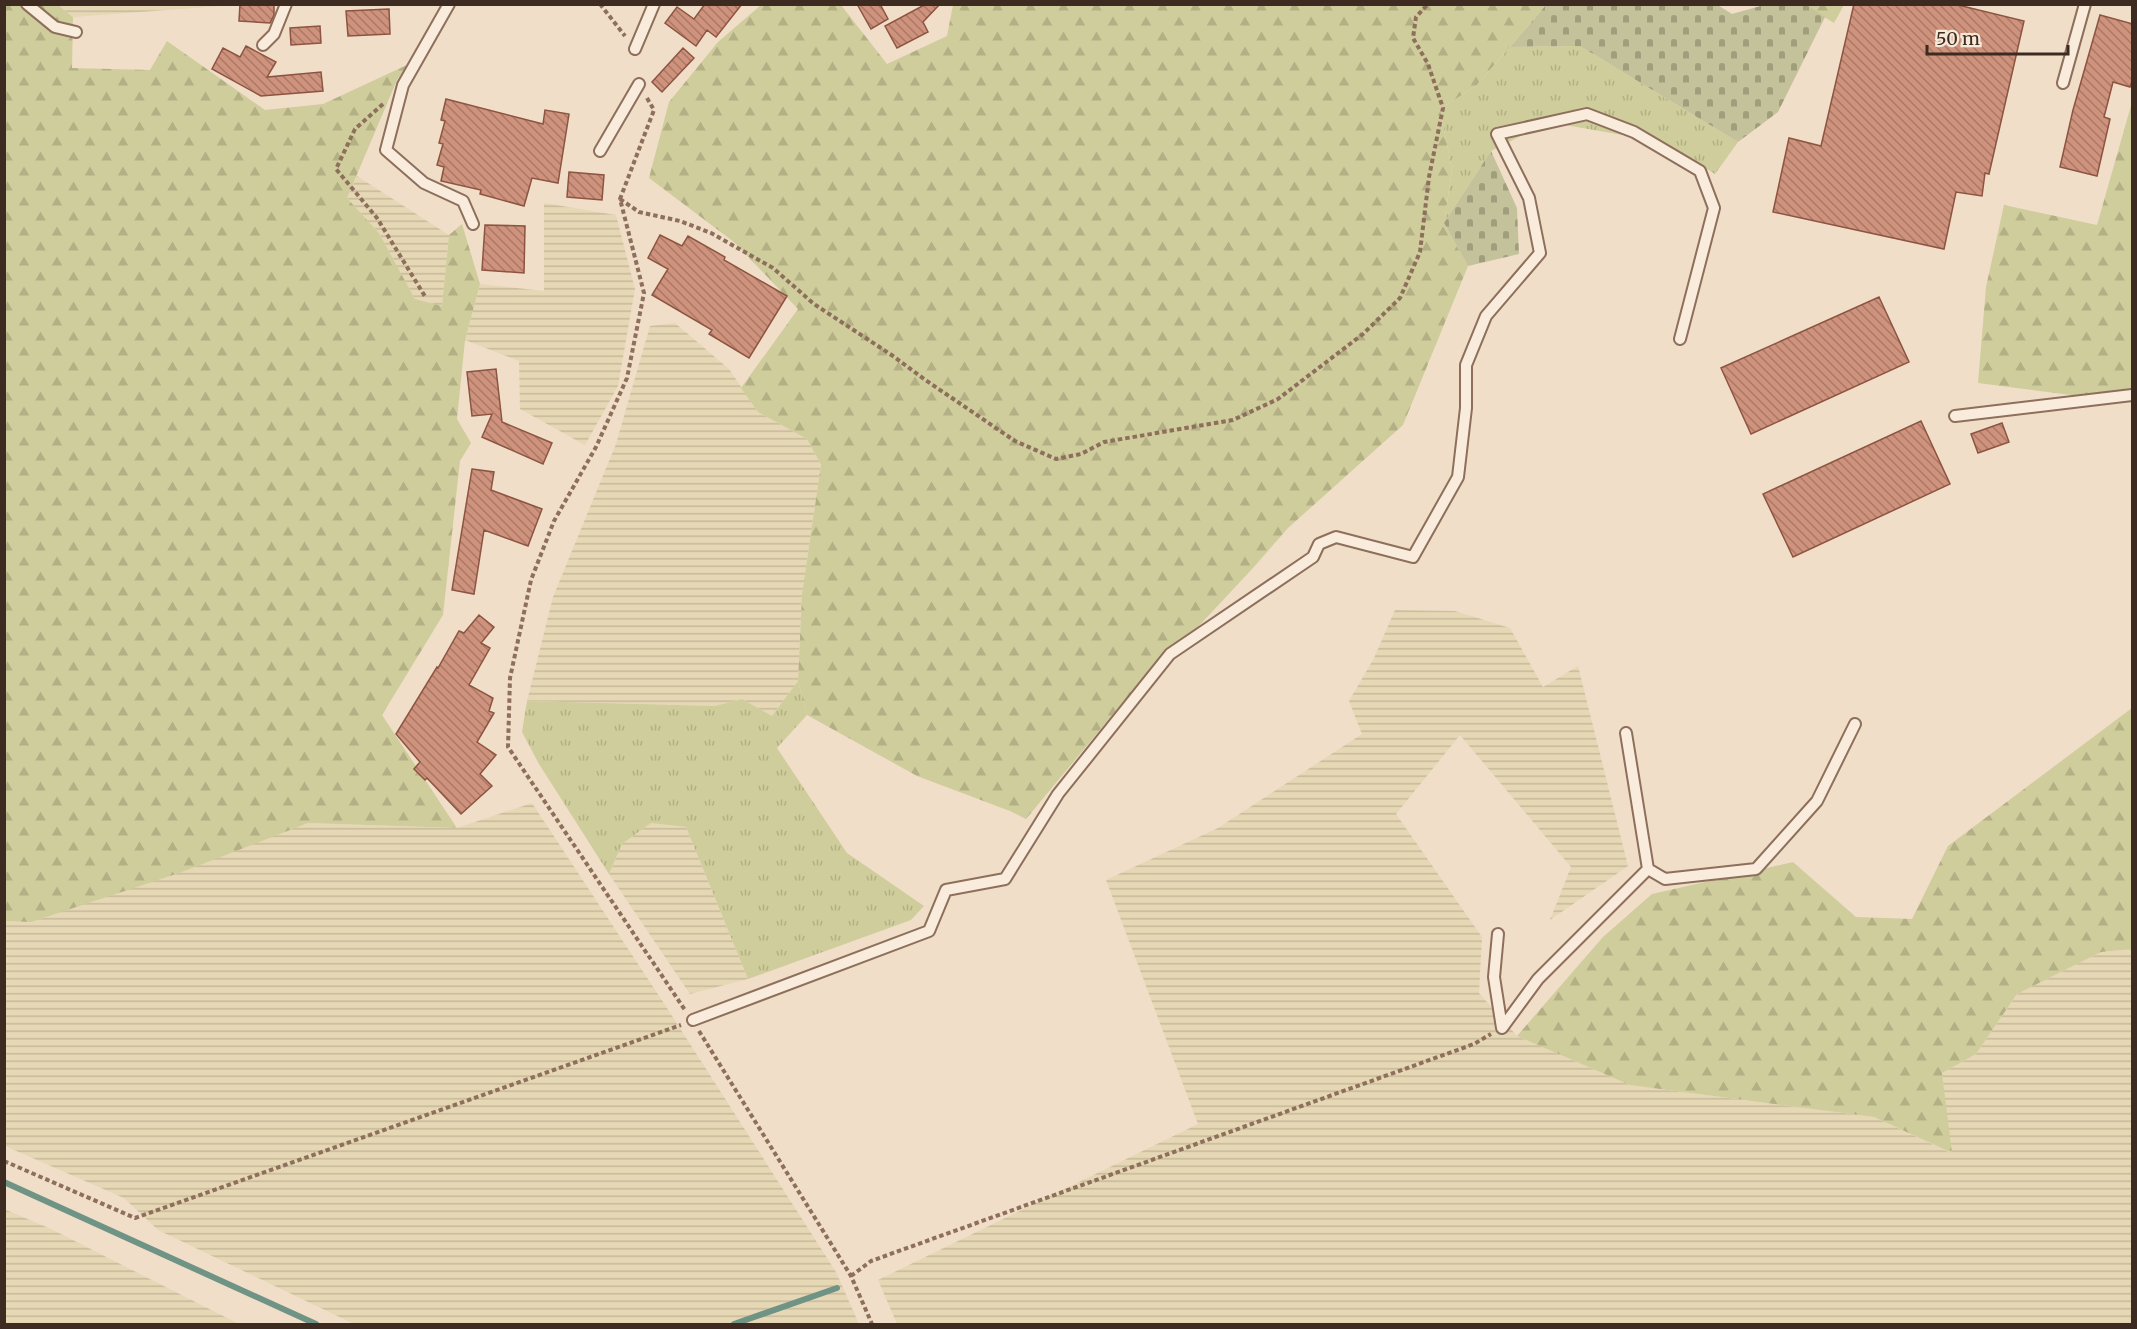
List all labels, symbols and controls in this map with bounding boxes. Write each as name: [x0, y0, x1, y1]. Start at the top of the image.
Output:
scale bar: [1927, 18, 2068, 56]
text: 50 m: [1936, 27, 1980, 50]

